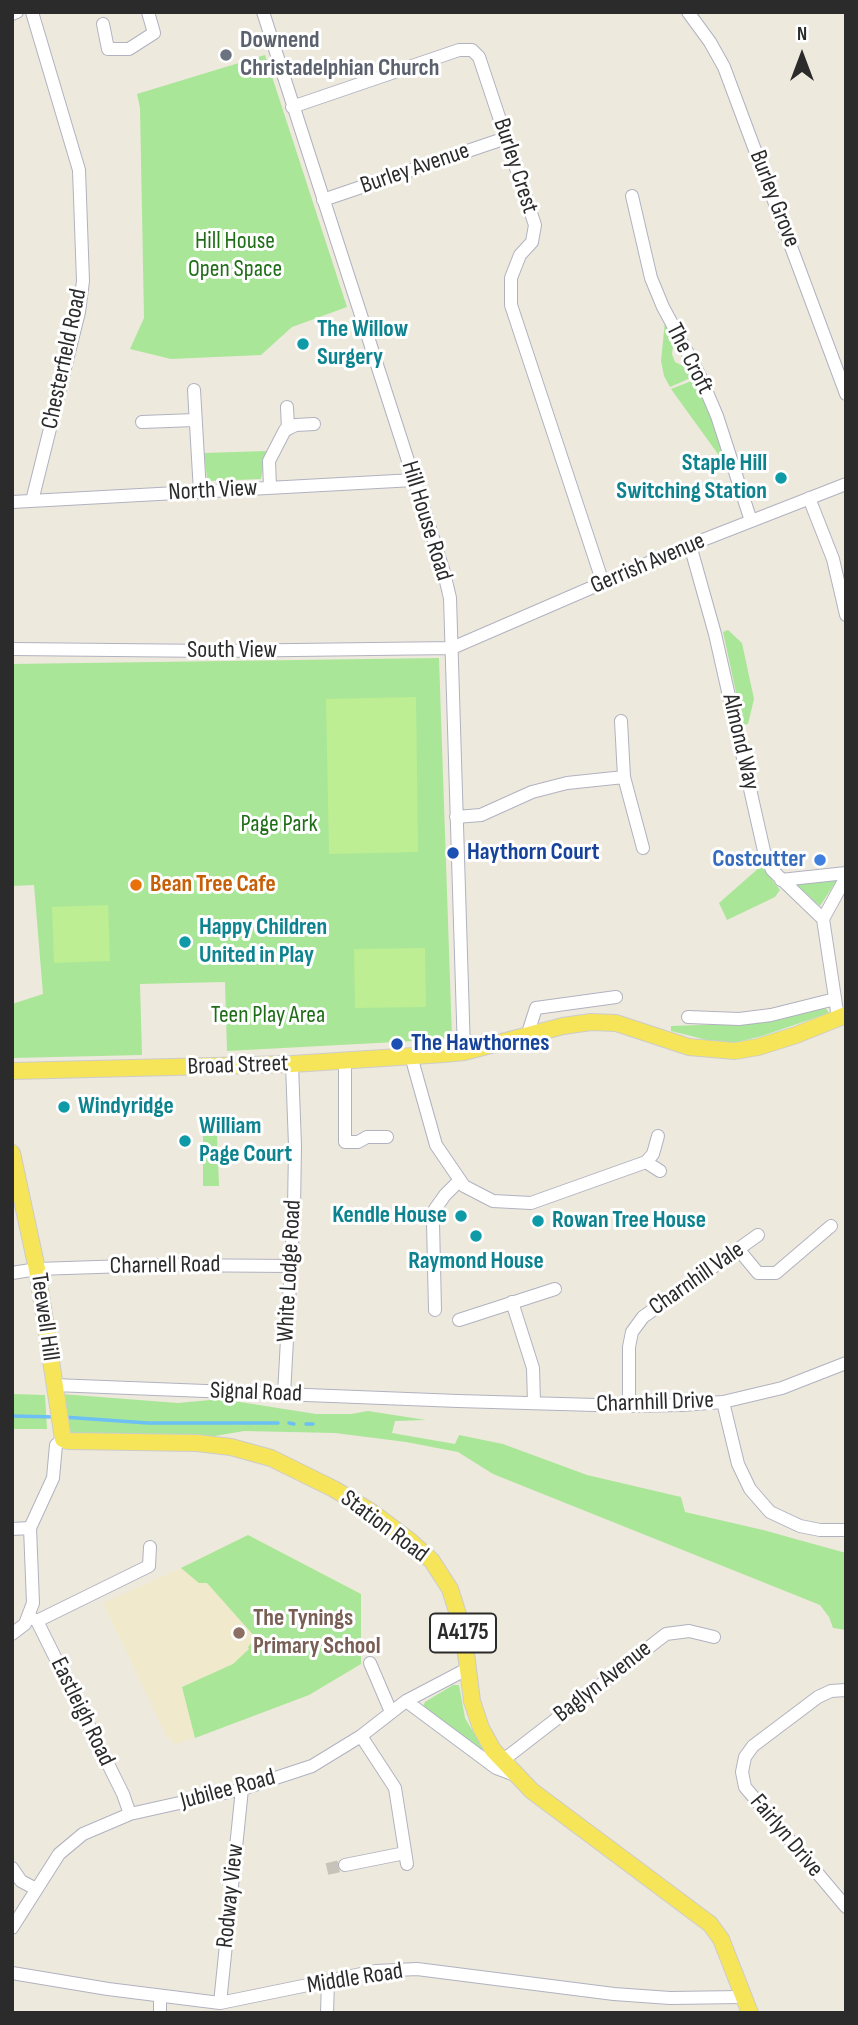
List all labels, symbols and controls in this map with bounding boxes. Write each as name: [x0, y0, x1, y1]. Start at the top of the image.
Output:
north arrow: [767, 21, 837, 91]
text: N: [797, 23, 807, 46]
place label: Downend Christadelphian Church: [240, 27, 439, 83]
marker: Downend Christadelphian Church: [218, 47, 234, 63]
street label: Burley Crest: [486, 115, 544, 217]
street label: Burley Avenue: [357, 137, 473, 201]
street label: Burley Grove: [742, 146, 806, 252]
park label: Hill House Open Space: [188, 228, 282, 284]
street label: Chesterfield Road: [36, 286, 94, 432]
place label: The Willow Surgery: [317, 316, 408, 372]
street label: The Croft: [659, 319, 719, 399]
marker: The Willow Surgery: [295, 336, 311, 352]
place label: Staple Hill Switching Station: [616, 450, 767, 506]
street label: Hill House Road: [394, 458, 458, 584]
marker: Staple Hill Switching Station: [773, 470, 789, 486]
street label: North View: [168, 474, 258, 508]
street label: Gerrish Avenue: [587, 527, 709, 601]
street label: South View: [187, 637, 277, 665]
street label: Almond Way: [715, 691, 765, 793]
park label: Page Park: [240, 811, 318, 839]
place label: Haythorn Court: [467, 839, 599, 867]
marker: Haythorn Court: [445, 845, 461, 861]
place label: Costcutter: [712, 846, 806, 874]
marker: Costcutter: [812, 852, 828, 868]
place label: Bean Tree Cafe: [150, 871, 276, 899]
marker: Bean Tree Cafe: [128, 877, 144, 893]
place label: Happy Children United in Play: [199, 914, 327, 970]
marker: Happy Children United in Play: [177, 934, 193, 950]
park label: Teen Play Area: [211, 1002, 325, 1030]
place label: The Hawthornes: [411, 1030, 550, 1058]
marker: The Hawthornes: [389, 1036, 405, 1052]
street label: Broad Street: [187, 1050, 289, 1082]
place label: Windyridge: [78, 1093, 174, 1121]
marker: Windyridge: [56, 1099, 72, 1115]
place label: William Page Court: [199, 1113, 292, 1169]
marker: William Page Court: [177, 1133, 193, 1149]
street label: White Lodge Road: [272, 1199, 308, 1343]
place label: Kendle House: [332, 1202, 447, 1230]
place label: Rowan Tree House: [552, 1207, 706, 1235]
marker: Kendle House: [453, 1208, 469, 1224]
marker: Rowan Tree House: [530, 1213, 546, 1229]
marker: Raymond House: [468, 1228, 484, 1244]
street label: Charnhill Vale: [644, 1236, 750, 1322]
place label: Raymond House: [408, 1248, 544, 1276]
street label: Charnell Road: [109, 1251, 221, 1281]
street label: Teewell Hill: [24, 1271, 64, 1363]
street label: Signal Road: [209, 1377, 303, 1409]
street label: Charnhill Drive: [596, 1387, 714, 1419]
street label: Station Road: [334, 1485, 434, 1569]
place label: The Tynings Primary School: [253, 1605, 381, 1661]
road number: A4175: [430, 1614, 496, 1652]
marker: The Tynings Primary School: [231, 1625, 247, 1641]
street label: Baglyn Avenue: [548, 1635, 658, 1729]
street label: Eastleigh Road: [43, 1653, 121, 1771]
street label: Jubilee Road: [177, 1764, 279, 1816]
street label: Fairlyn Drive: [743, 1789, 829, 1883]
street label: Rodway View: [211, 1843, 251, 1949]
street label: Middle Road: [305, 1957, 405, 2001]

